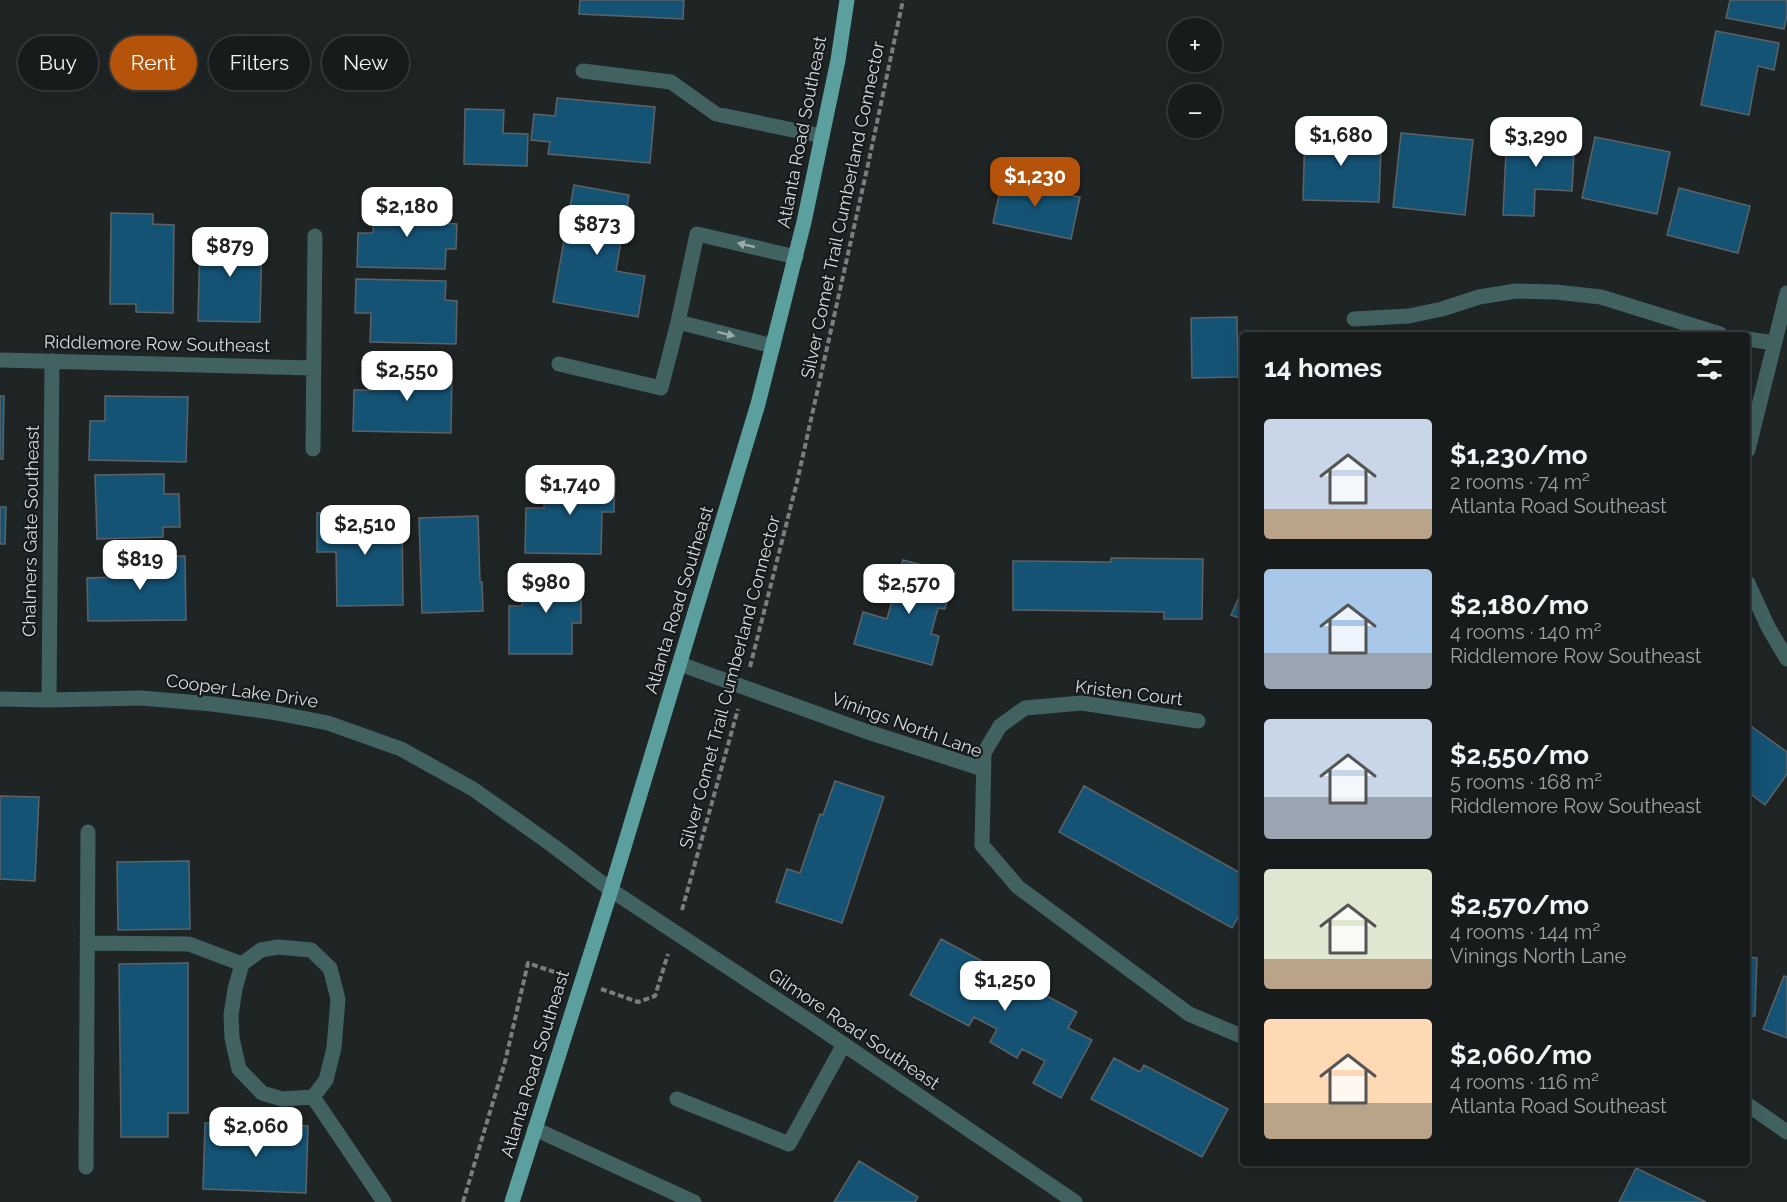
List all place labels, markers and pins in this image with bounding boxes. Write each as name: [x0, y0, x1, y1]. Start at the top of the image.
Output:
pin: $1,680: [1292, 116, 1390, 167]
pin: $3,290: [1487, 117, 1585, 168]
pin: $1,230: [986, 157, 1084, 208]
pin: $2,180: [358, 187, 456, 238]
pin: $873: [561, 205, 633, 256]
pin: $879: [194, 227, 266, 278]
pin: $2,550: [358, 351, 456, 402]
pin: $1,740: [521, 465, 619, 516]
pin: $2,510: [316, 505, 414, 556]
pin: $819: [104, 540, 176, 591]
pin: $980: [510, 563, 582, 614]
pin: $2,570: [860, 564, 958, 615]
pin: $1,250: [956, 961, 1054, 1012]
pin: $2,060: [207, 1107, 305, 1158]

